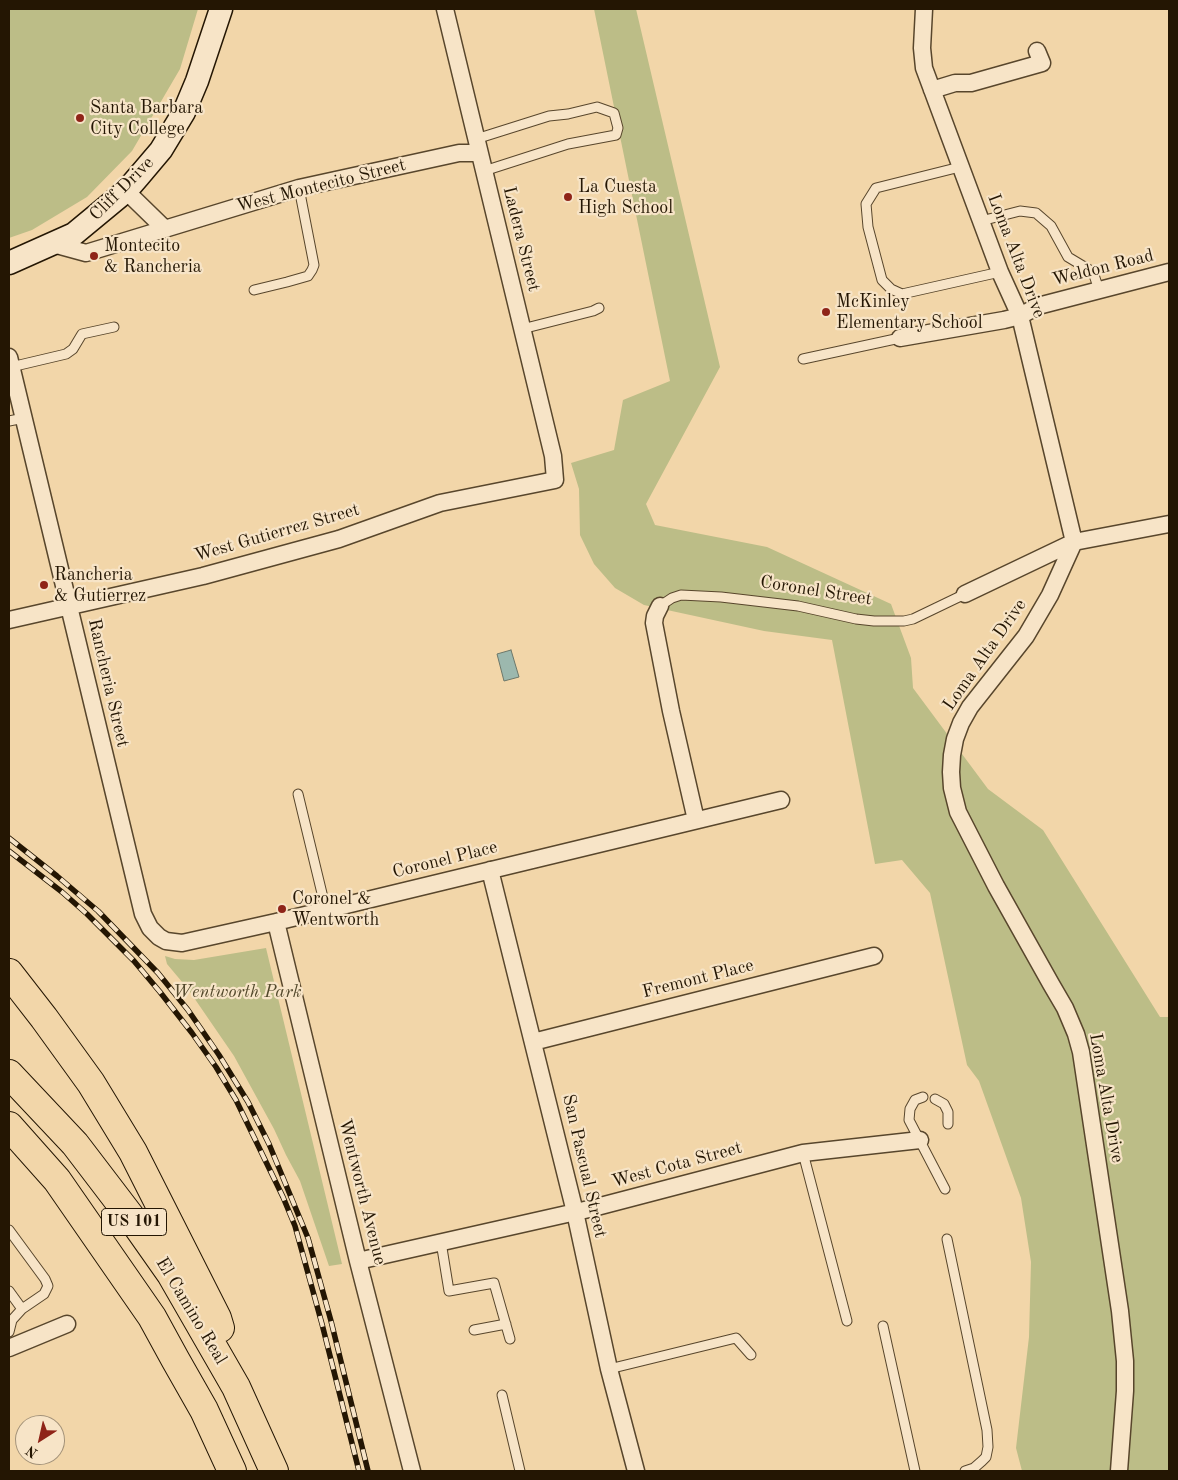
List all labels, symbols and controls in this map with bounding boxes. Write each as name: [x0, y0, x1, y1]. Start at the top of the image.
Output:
place label: Santa Barbara City College: [90, 97, 203, 140]
marker: Santa Barbara City College: [74, 112, 86, 124]
street label: Cliff Drive: [85, 152, 159, 226]
street label: West Montecito Street: [234, 154, 408, 218]
place label: La Cuesta High School: [578, 176, 673, 218]
street label: Ladera Street: [498, 184, 544, 294]
marker: La Cuesta High School: [562, 191, 574, 203]
street label: Loma Alta Drive: [982, 191, 1050, 321]
place label: Montecito & Rancheria: [104, 235, 202, 278]
street label: Weldon Road: [1050, 245, 1156, 291]
marker: Montecito & Rancheria: [88, 250, 100, 262]
place label: McKinley Elementary School: [836, 291, 983, 334]
marker: McKinley Elementary School: [820, 306, 832, 318]
street label: West Gutierrez Street: [192, 499, 362, 567]
place label: Rancheria & Gutierrez: [54, 564, 146, 606]
street label: Coronel Street: [759, 572, 873, 610]
marker: Rancheria & Gutierrez: [38, 579, 50, 591]
street label: Loma Alta Drive: [939, 595, 1031, 715]
street label: Rancheria Street: [83, 617, 133, 749]
street label: Coronel Place: [390, 837, 500, 883]
place label: Coronel & Wentworth: [292, 888, 379, 931]
marker: Coronel & Wentworth: [276, 903, 288, 915]
street label: Fremont Place: [640, 955, 756, 1003]
park label: Wentworth Park: [173, 981, 301, 1003]
street label: Loma Alta Drive: [1084, 1031, 1128, 1165]
street label: San Pascual Street: [557, 1092, 611, 1240]
street label: Wentworth Avenue: [333, 1117, 391, 1267]
street label: West Cota Street: [610, 1137, 744, 1193]
road number: US 101: [102, 1208, 166, 1236]
street label: El Camino Real: [151, 1254, 231, 1368]
north arrow: [15, 1415, 65, 1465]
text: N: [24, 1443, 40, 1460]

